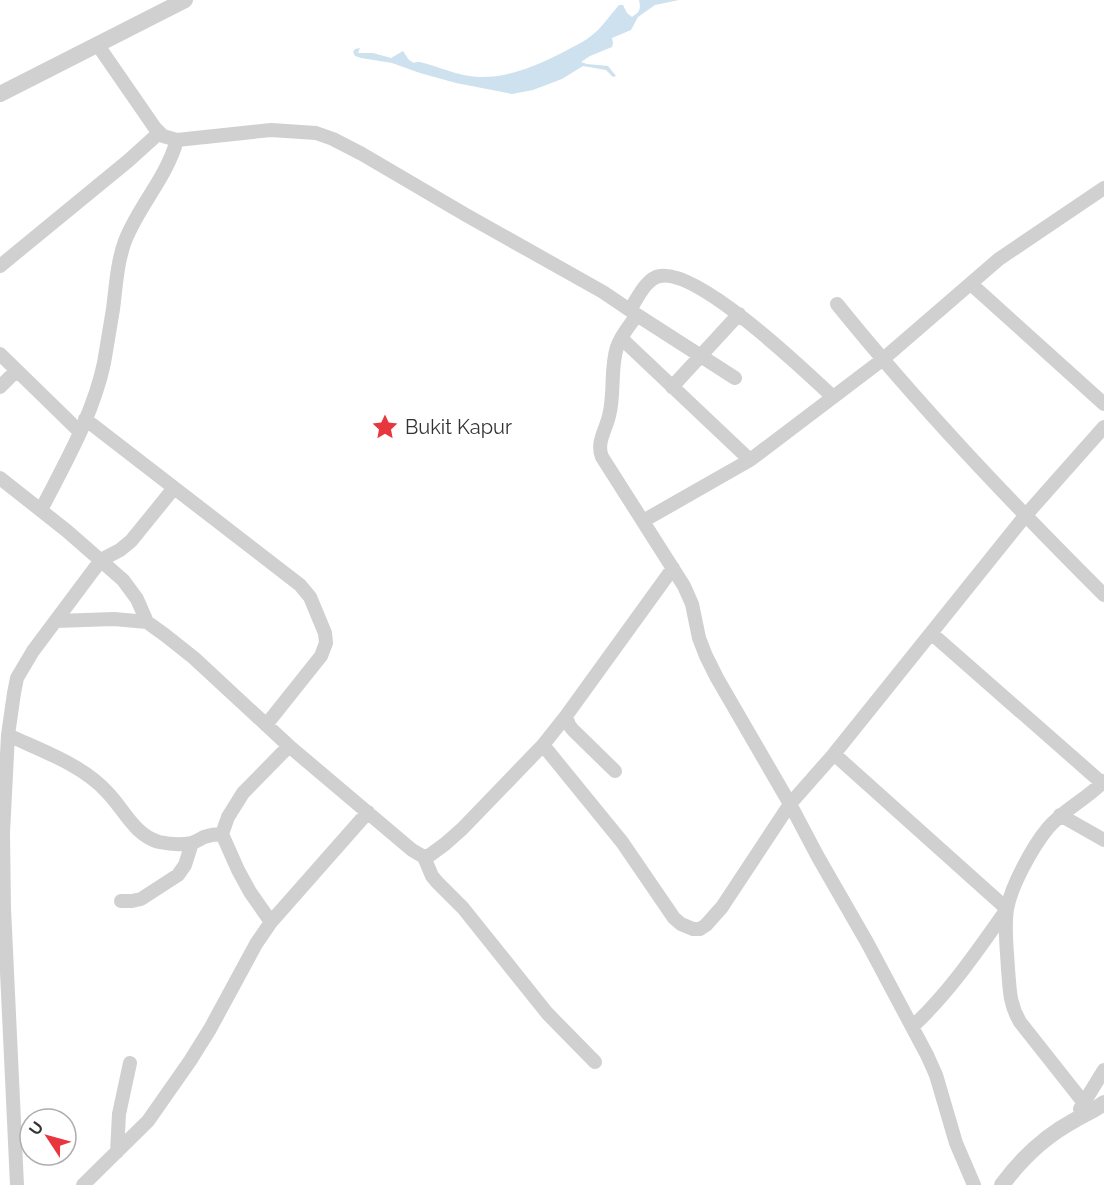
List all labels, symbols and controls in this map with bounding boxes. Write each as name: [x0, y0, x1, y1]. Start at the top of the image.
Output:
place icon: Bukit Kapur: [370, 412, 400, 442]
place label: Bukit Kapur: [405, 415, 512, 439]
north arrow: [18, 1107, 78, 1167]
text: U: [25, 1118, 47, 1139]

